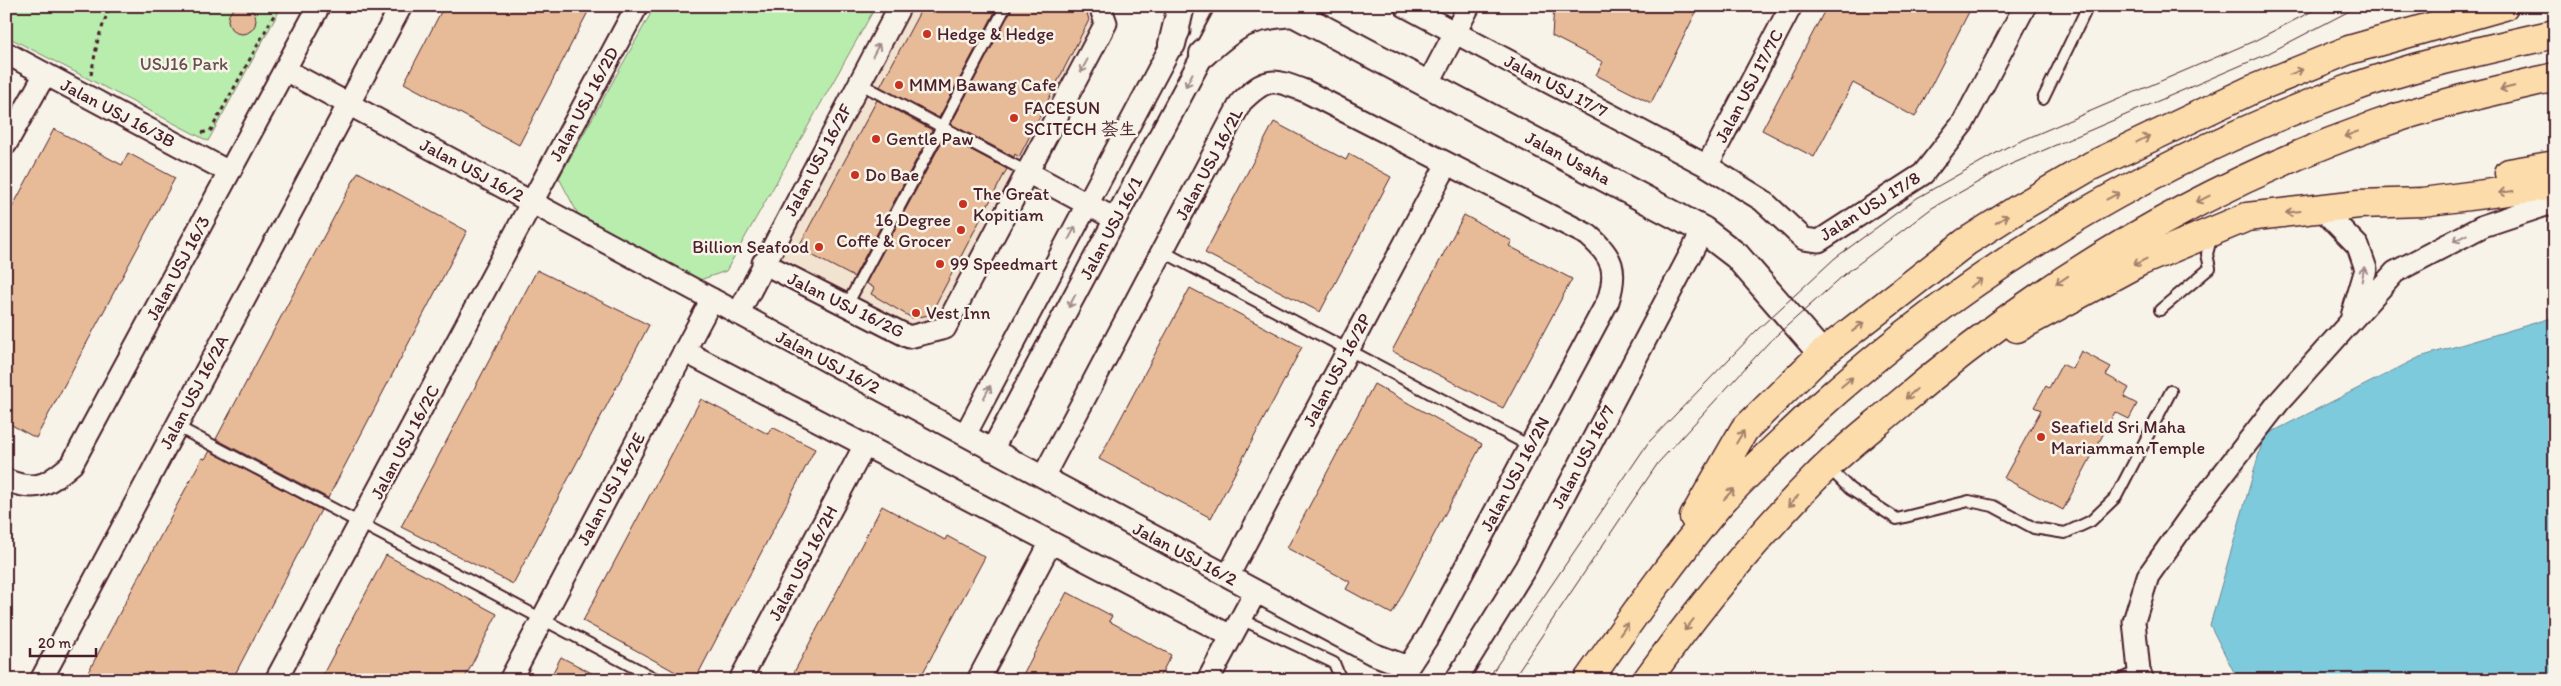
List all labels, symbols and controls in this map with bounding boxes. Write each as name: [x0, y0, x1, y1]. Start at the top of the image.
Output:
place label: Hedge & Hedge: [937, 23, 1054, 45]
street label: Jalan USJ 17/7C: [1710, 26, 1788, 146]
marker: Hedge & Hedge: [921, 28, 933, 40]
street label: Jalan USJ 16/2D: [545, 43, 623, 165]
one-way arrow: [872, 44, 882, 58]
street label: Jalan USJ 17/7: [1501, 50, 1611, 122]
park label: USJ16 Park: [140, 53, 228, 75]
one-way arrow: [1078, 58, 1088, 73]
one-way arrow: [2288, 66, 2303, 76]
one-way arrow: [1184, 72, 1194, 87]
street label: Jalan USJ 16/3B: [57, 74, 179, 152]
place label: MMM Bawang Cafe: [909, 74, 1057, 96]
marker: MMM Bawang Cafe: [893, 79, 905, 91]
one-way arrow: [2500, 84, 2516, 93]
place label: FACESUN SCITECH 荟生: [1024, 97, 1137, 140]
street label: Jalan USJ 16/2F: [779, 99, 857, 220]
street label: Jalan USJ 16/2L: [1170, 104, 1248, 224]
marker: FACESUN SCITECH 荟生: [1008, 112, 1020, 124]
street label: Jalan Usaha: [1521, 126, 1615, 190]
place label: Gentle Paw: [886, 128, 973, 150]
one-way arrow: [2344, 130, 2360, 139]
street label: Jalan USJ 16/2: [416, 133, 528, 207]
marker: Gentle Paw: [870, 133, 882, 145]
one-way arrow: [2136, 134, 2151, 144]
place label: Do Bae: [865, 164, 919, 186]
street label: Jalan USJ 17/8: [1816, 166, 1924, 246]
marker: Do Bae: [849, 169, 861, 181]
street label: Jalan USJ 16/1: [1075, 173, 1147, 283]
place label: The Great Kopitiam: [973, 183, 1050, 226]
one-way arrow: [2499, 187, 2515, 197]
one-way arrow: [2105, 191, 2120, 200]
one-way arrow: [2195, 194, 2210, 204]
marker: The Great Kopitiam: [957, 198, 969, 210]
one-way arrow: [2285, 207, 2301, 217]
place label: 16 Degree Coffe & Grocer: [836, 209, 952, 252]
street label: Jalan USJ 16/3: [141, 212, 215, 324]
one-way arrow: [1995, 214, 2009, 224]
marker: 16 Degree Coffe & Grocer: [955, 224, 967, 236]
one-way arrow: [1068, 226, 1077, 241]
one-way arrow: [2453, 233, 2468, 243]
place label: Billion Seafood: [692, 236, 809, 258]
marker: Billion Seafood: [813, 241, 825, 253]
place label: 99 Speedmart: [950, 253, 1058, 275]
one-way arrow: [2132, 257, 2147, 267]
marker: 99 Speedmart: [934, 258, 946, 270]
street label: Jalan USJ 16/2G: [784, 267, 908, 343]
one-way arrow: [2359, 267, 2369, 283]
one-way arrow: [2055, 275, 2069, 285]
one-way arrow: [1969, 277, 1983, 288]
one-way arrow: [1067, 293, 1076, 308]
place label: Vest Inn: [926, 302, 990, 324]
marker: Vest Inn: [910, 307, 922, 319]
street label: Jalan USJ 16/2P: [1298, 310, 1376, 430]
one-way arrow: [1851, 321, 1864, 332]
street label: Jalan USJ 16/2: [772, 325, 884, 399]
street label: Jalan USJ 16/2A: [155, 331, 234, 453]
one-way arrow: [1841, 376, 1854, 388]
street label: Jalan USJ 16/2C: [366, 381, 444, 503]
one-way arrow: [983, 385, 993, 399]
one-way arrow: [1905, 388, 1918, 399]
street label: Jalan USJ 16/7: [1546, 401, 1620, 513]
street label: Jalan USJ 16/2N: [1476, 413, 1554, 535]
place label: Seafield Sri Maha Mariamman Temple: [2051, 416, 2205, 459]
street label: Jalan USJ 16/2E: [572, 429, 650, 549]
one-way arrow: [1735, 431, 1745, 445]
marker: Seafield Sri Maha Mariamman Temple: [2035, 431, 2047, 443]
one-way arrow: [1723, 488, 1735, 500]
one-way arrow: [1787, 494, 1799, 507]
street label: Jalan USJ 16/2H: [763, 502, 843, 624]
street label: Jalan USJ 16/2: [1129, 517, 1241, 591]
one-way arrow: [1683, 618, 1694, 631]
one-way arrow: [1619, 622, 1629, 636]
scale bar: [30, 626, 96, 658]
text: 20 m: [38, 634, 72, 652]

